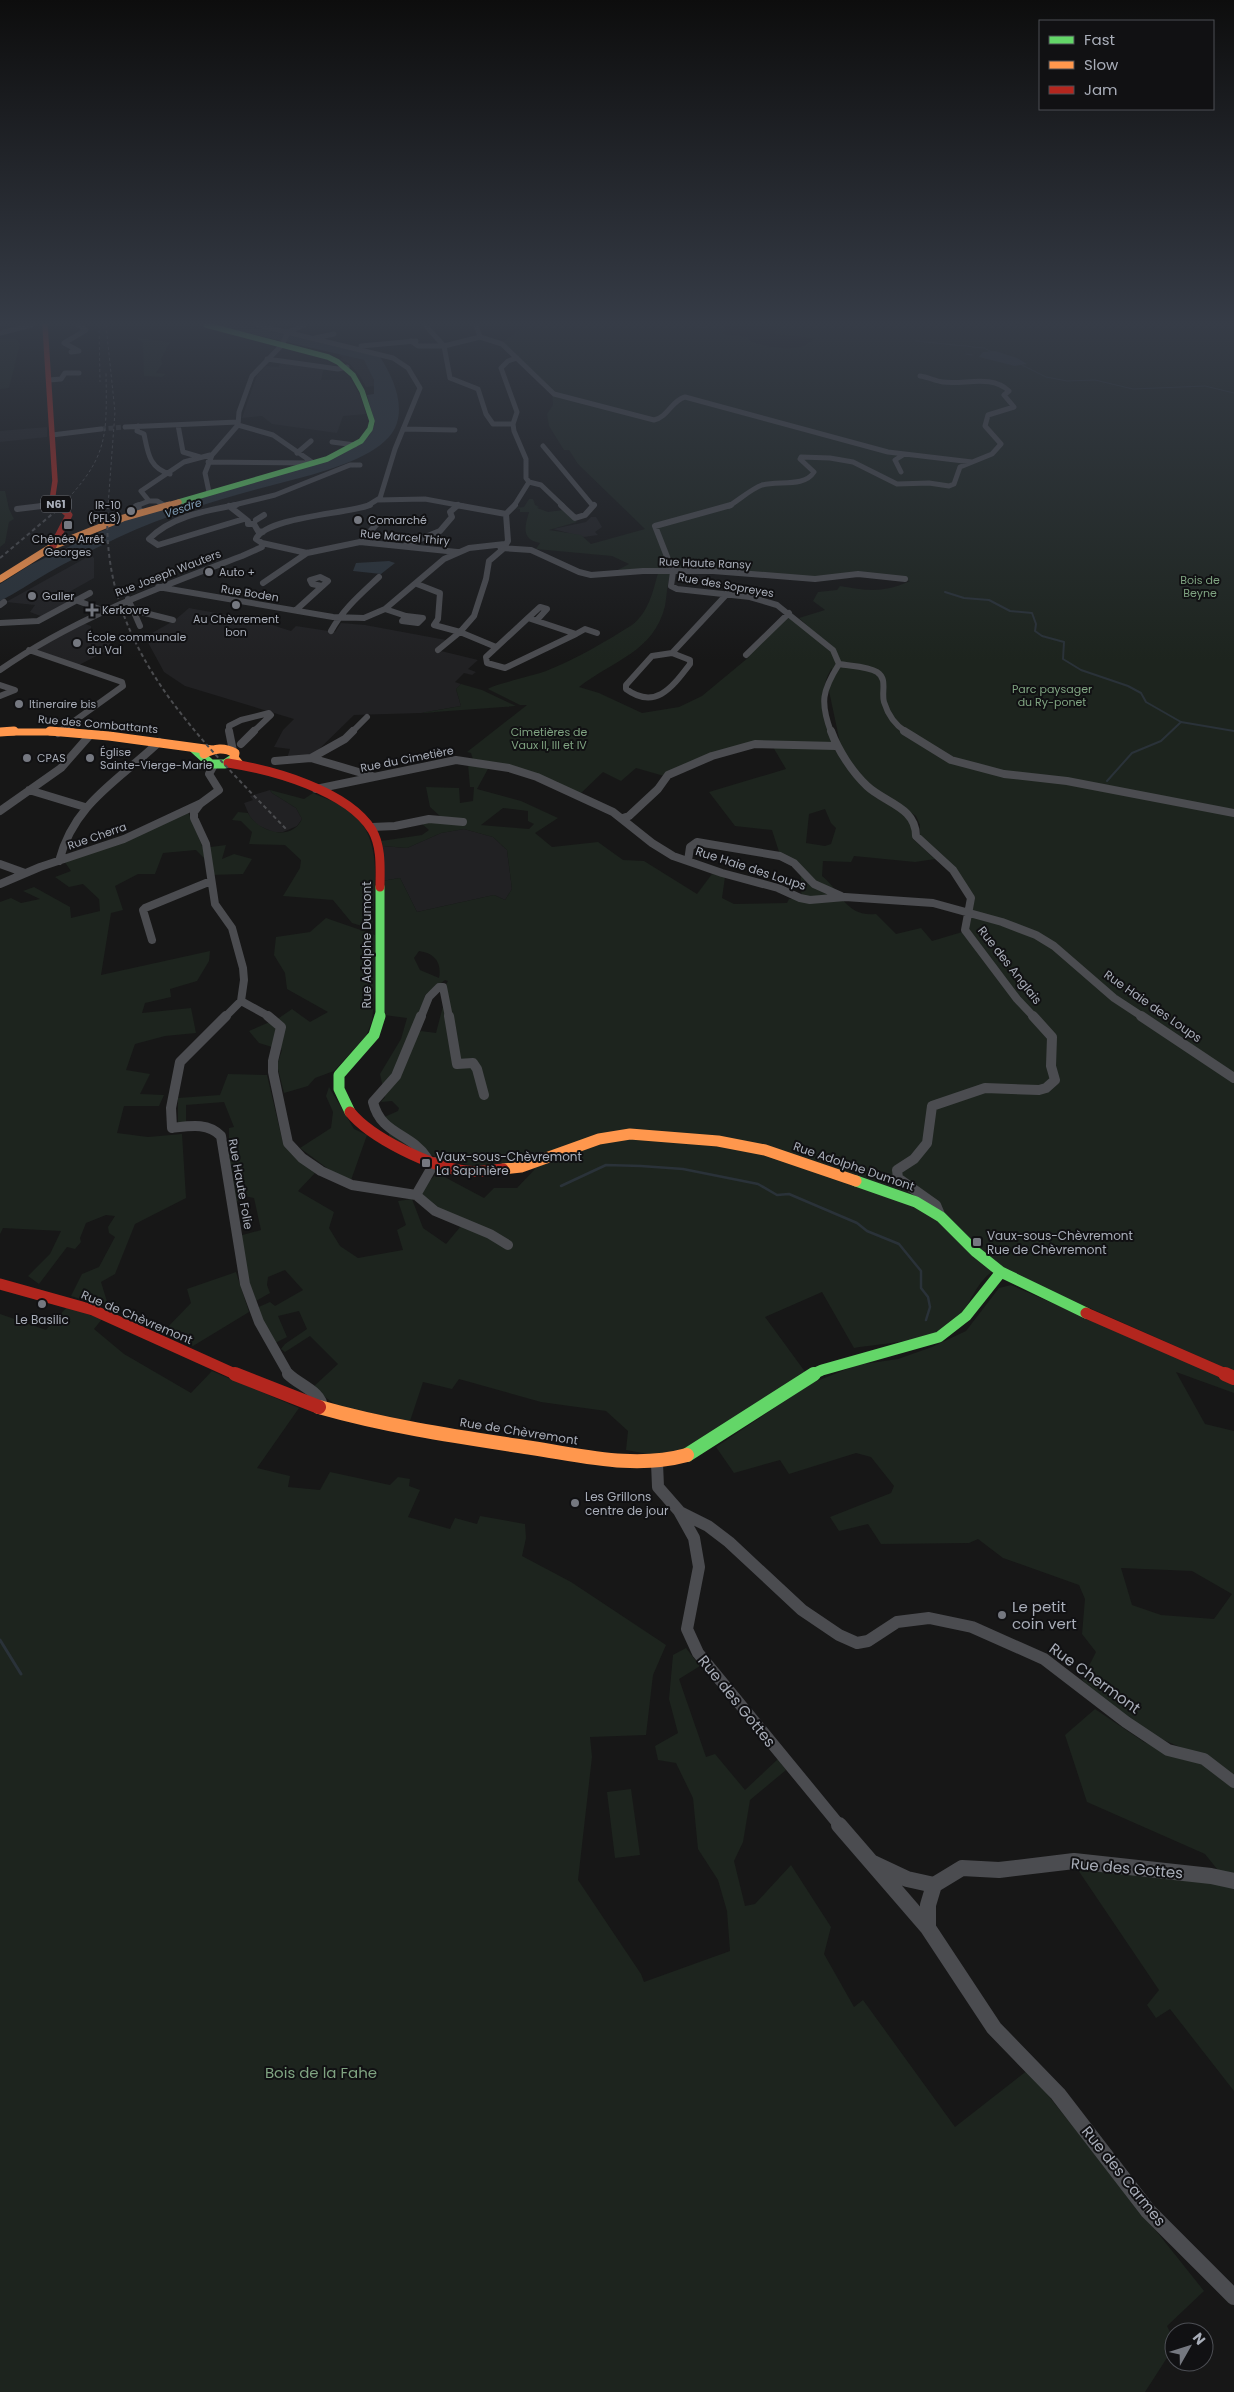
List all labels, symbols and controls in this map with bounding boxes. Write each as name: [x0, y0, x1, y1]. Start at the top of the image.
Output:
legend: [1039, 20, 1214, 110]
text: Fast: [1084, 29, 1115, 50]
text: Slow: [1084, 54, 1119, 75]
text: Jam: [1084, 79, 1118, 100]
water label: Vesdre: [162, 494, 204, 522]
road number: N61: [41, 496, 71, 512]
place label: IR-10 (PFL3): [88, 497, 121, 526]
marker: IR-10 (PFL3): [125, 505, 137, 517]
place label: Comarché: [368, 512, 427, 528]
marker: Comarché: [352, 514, 364, 526]
marker: Chênée Arrêt Georges: [62, 519, 74, 531]
street label: Rue Marcel Thiry: [360, 525, 451, 549]
place label: Chênée Arrêt Georges: [32, 531, 104, 560]
street label: Rue Joseph Wauters: [113, 545, 223, 601]
street label: Rue Haute Ransy: [659, 553, 752, 573]
place label: Auto +: [219, 564, 255, 580]
marker: Auto +: [203, 566, 215, 578]
street label: Rue des Sopreyes: [677, 569, 775, 601]
park label: Bois de Beyne: [1180, 572, 1220, 601]
street label: Rue Boden: [220, 581, 280, 605]
place label: Galler: [42, 588, 74, 604]
marker: Galler: [26, 590, 38, 602]
marker: Au Chèvrement bon: [230, 599, 242, 611]
place label: Kerkovre: [102, 602, 149, 618]
marker: Kerkovre: [86, 604, 98, 616]
place label: Au Chèvrement bon: [193, 611, 279, 640]
place label: École communale du Val: [87, 629, 186, 658]
marker: École communale du Val: [71, 637, 83, 649]
park label: Parc paysager du Ry-ponet: [1012, 681, 1092, 710]
place label: Itineraire bis: [29, 696, 97, 712]
marker: Itineraire bis: [13, 698, 25, 710]
street label: Rue des Combattants: [37, 711, 159, 737]
park label: Cimetières de Vaux II, III et IV: [511, 724, 588, 753]
street label: Rue du Cimetière: [359, 742, 455, 776]
place label: Église Sainte-Vierge-Marie: [100, 744, 213, 773]
place label: CPAS: [37, 750, 66, 766]
marker: CPAS: [21, 752, 33, 764]
marker: Église Sainte-Vierge-Marie: [84, 752, 96, 764]
street label: Rue Cherra: [65, 818, 129, 854]
street label: Rue Haie des Loups: [693, 842, 809, 894]
street label: Rue Adolphe Dumont: [358, 881, 375, 1009]
street label: Rue des Anglais: [974, 922, 1046, 1008]
street label: Rue Haie des Loups: [1101, 966, 1205, 1046]
street label: Rue Haute Folie: [225, 1137, 257, 1231]
street label: Rue Adolphe Dumont: [791, 1137, 917, 1195]
place label: Vaux-sous-Chèvremont La Sapinière: [436, 1148, 582, 1179]
marker: Vaux-sous-Chèvremont La Sapinière: [420, 1157, 432, 1169]
place label: Vaux-sous-Chèvremont Rue de Chèvremont: [987, 1227, 1133, 1258]
marker: Vaux-sous-Chèvremont Rue de Chèvremont: [971, 1236, 983, 1248]
street label: Rue de Chèvremont: [79, 1286, 195, 1348]
marker: Le Basilic: [36, 1298, 48, 1310]
place label: Le Basilic: [15, 1311, 69, 1328]
street label: Rue de Chèvremont: [459, 1413, 579, 1449]
place label: Les Grillons centre de jour: [585, 1488, 669, 1519]
marker: Les Grillons centre de jour: [569, 1497, 581, 1509]
place label: Le petit coin vert: [1012, 1596, 1077, 1634]
marker: Le petit coin vert: [996, 1609, 1008, 1621]
street label: Rue Chermont: [1045, 1638, 1145, 1718]
street label: Rue des Gottes: [693, 1651, 781, 1751]
street label: Rue des Gottes: [1070, 1853, 1184, 1883]
park label: Bois de la Fahe: [265, 2062, 377, 2083]
street label: Rue des Carmes: [1077, 2122, 1171, 2231]
north arrow: [1164, 2322, 1214, 2372]
text: N: [1188, 2328, 1210, 2349]

